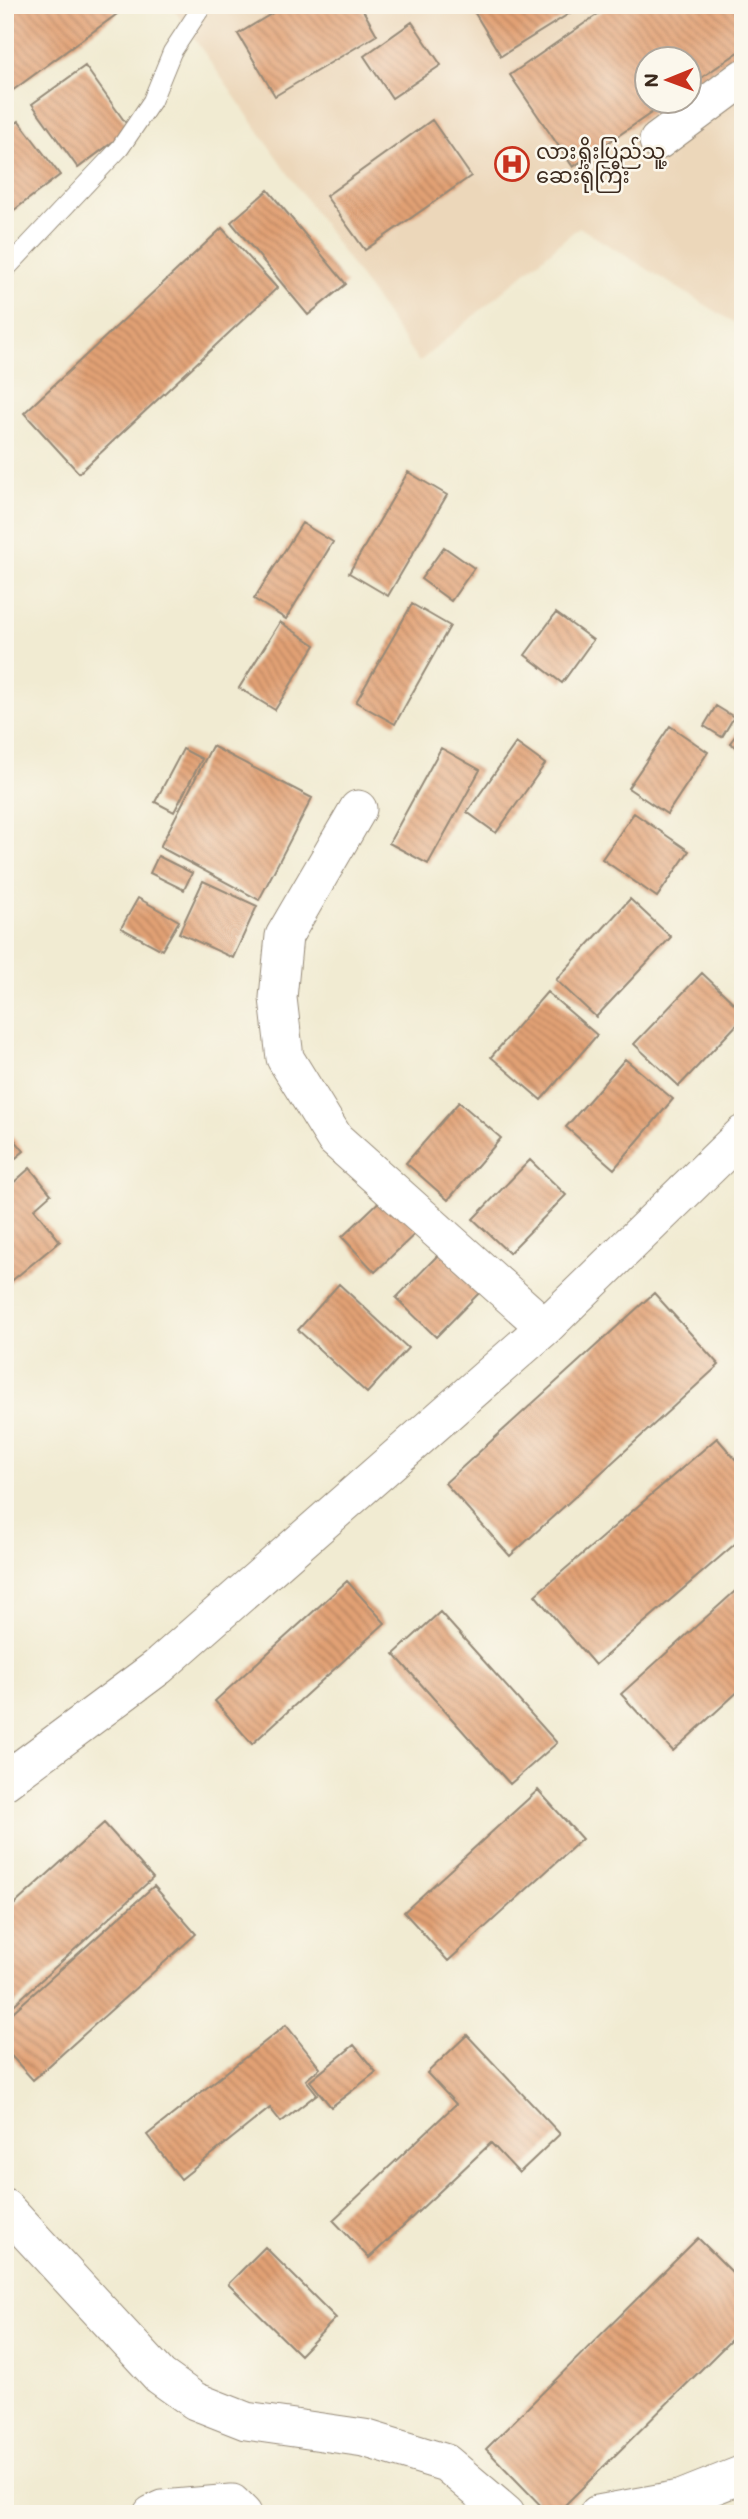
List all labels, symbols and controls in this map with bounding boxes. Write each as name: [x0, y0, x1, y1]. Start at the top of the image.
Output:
north arrow: [632, 46, 702, 116]
text: N: [638, 73, 663, 88]
place label: လားရှိုးပြည်သူ့ ဆေးရုံကြီး: [536, 136, 667, 193]
hospital icon: လားရှိုးပြည်သူ့ ဆေးရုံကြီး: [493, 145, 531, 183]

